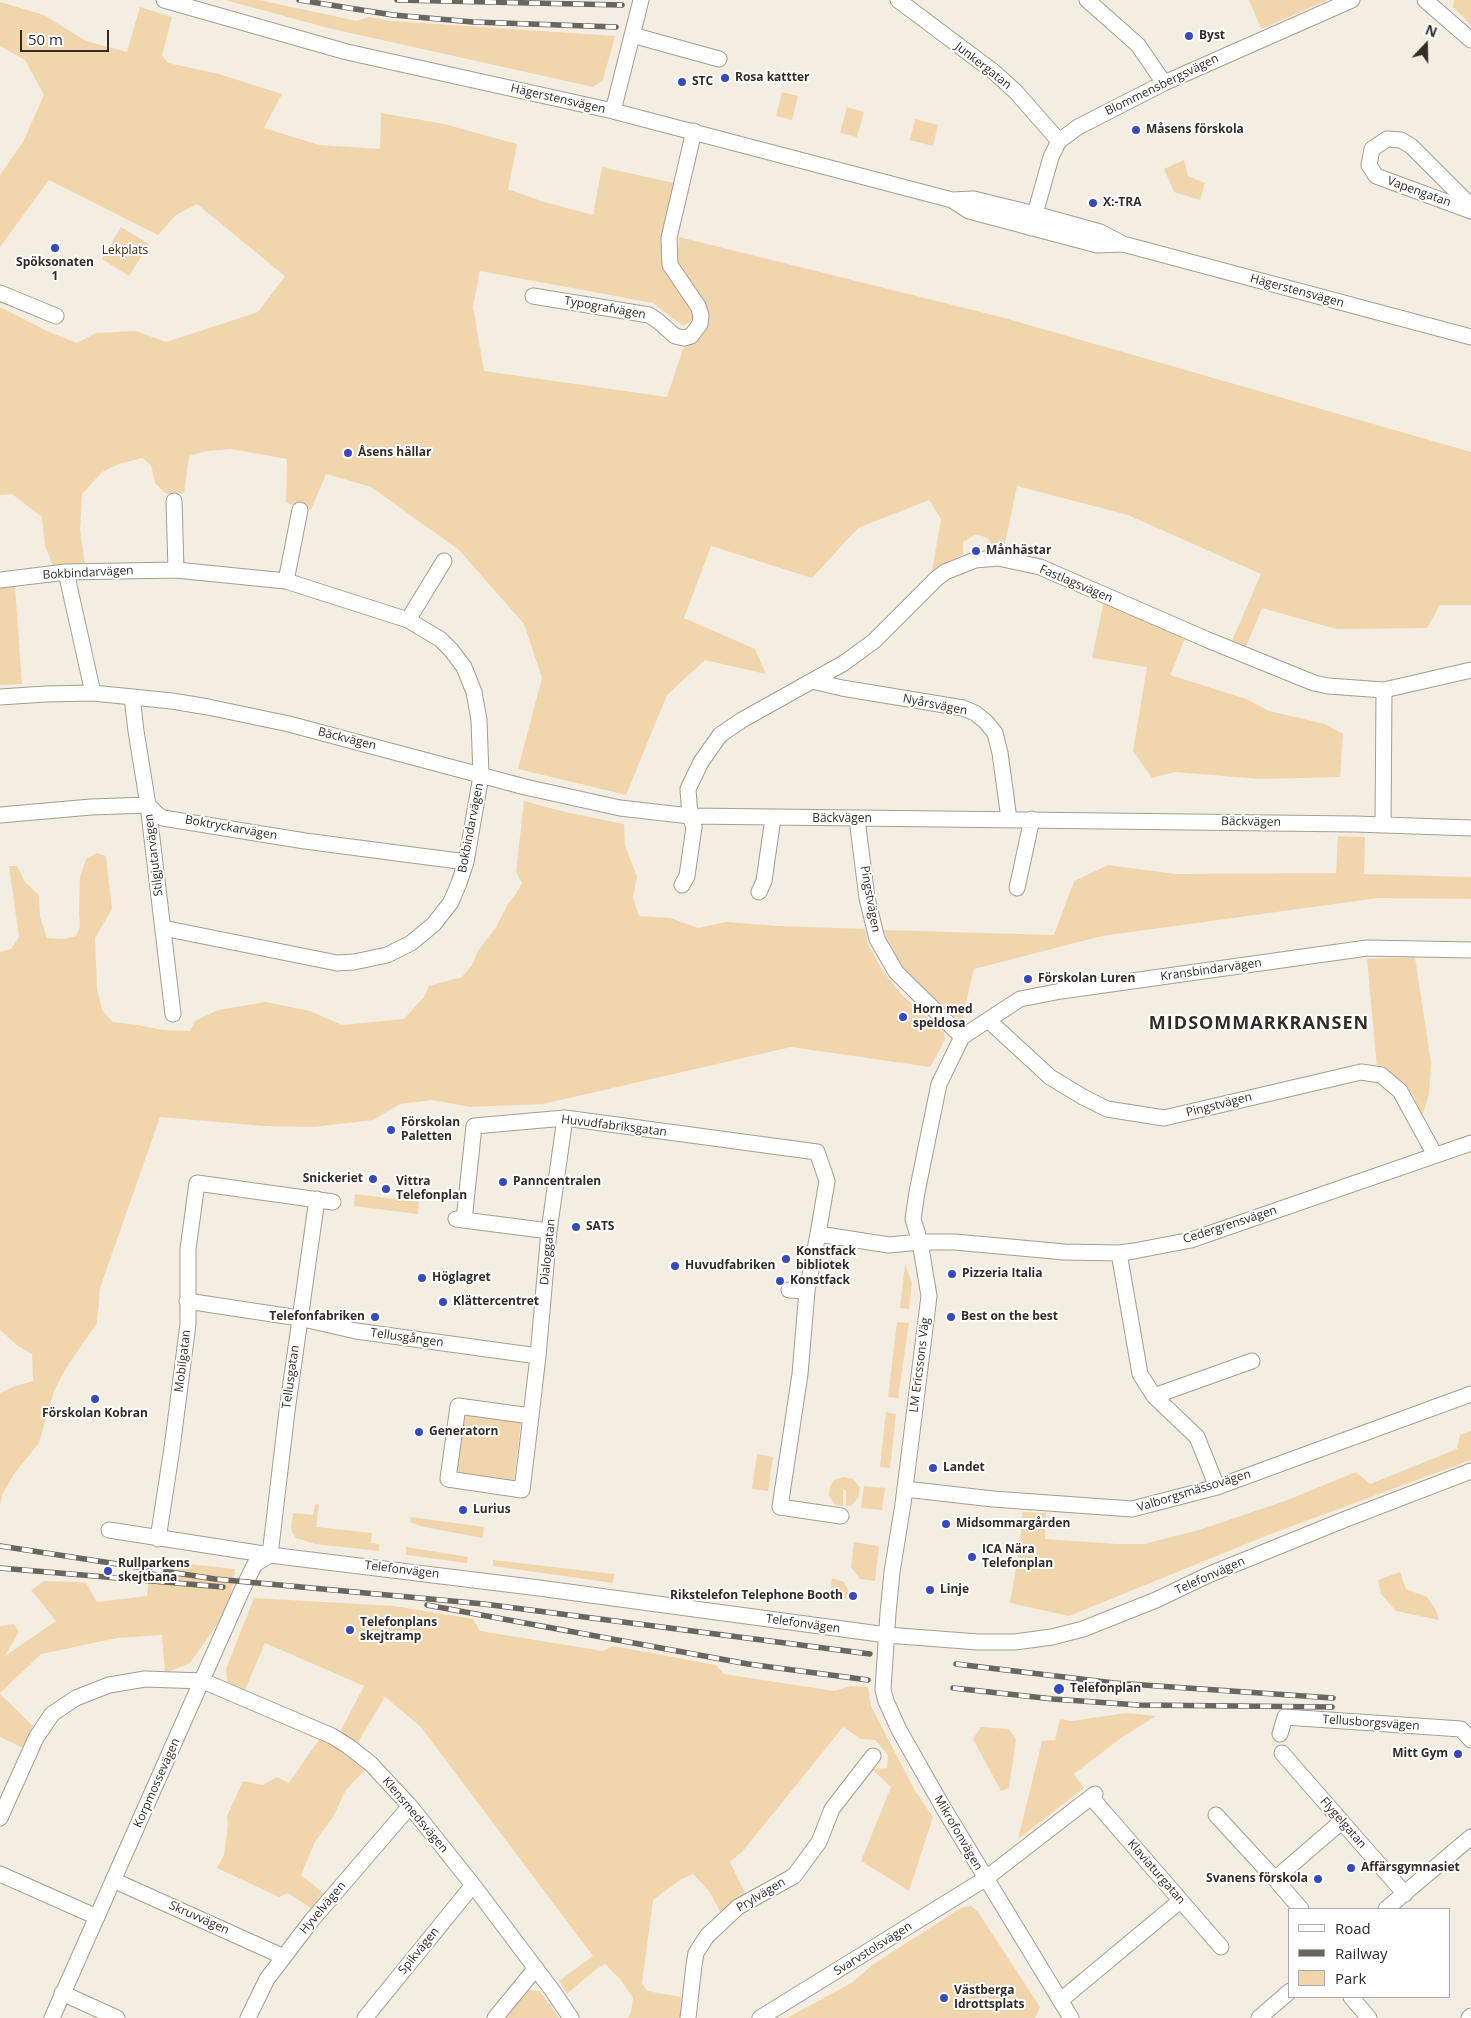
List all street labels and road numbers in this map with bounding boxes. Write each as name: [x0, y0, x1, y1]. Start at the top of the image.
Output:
street label: Junkergatan: [952, 40, 1014, 92]
street label: Blommensbergsvägen: [1103, 51, 1221, 119]
street label: Hägerstensvägen: [509, 81, 607, 117]
street label: Vapengatan: [1385, 174, 1453, 210]
street label: Hägerstensvägen: [1248, 272, 1346, 310]
street label: Typografvägen: [563, 294, 647, 322]
street label: Fastlagsvägen: [1037, 562, 1115, 606]
street label: Bokbindarvägen: [42, 563, 134, 583]
street label: Nyårsvägen: [901, 692, 969, 718]
street label: Bäckvägen: [316, 725, 378, 753]
street label: Bokbindarvägen: [455, 782, 487, 874]
street label: Bäckvägen: [812, 812, 872, 826]
street label: Stilgjutarvägen: [142, 813, 166, 897]
street label: Boktryckarvägen: [184, 813, 278, 843]
street label: Bäckvägen: [1221, 814, 1281, 830]
street label: Pingstvägen: [857, 865, 883, 933]
street label: Kransbindarvägen: [1160, 956, 1262, 984]
street label: Pingstvägen: [1185, 1090, 1253, 1120]
street label: Huvudfabriksgatan: [560, 1112, 668, 1140]
street label: Cedergrensvägen: [1181, 1203, 1279, 1247]
street label: Dialoggatan: [537, 1218, 559, 1286]
street label: LM Ericssons Väg: [907, 1317, 933, 1413]
street label: Tellusgången: [370, 1326, 444, 1350]
street label: Mobilgatan: [172, 1329, 194, 1393]
street label: Tellusgatan: [279, 1344, 303, 1410]
street label: Valborgsmässovägen: [1135, 1467, 1253, 1515]
street label: Telefonvägen: [1173, 1554, 1247, 1598]
street label: Telefonvägen: [364, 1558, 440, 1582]
street label: Telefonvägen: [765, 1612, 841, 1636]
street label: Tellusborgsvägen: [1322, 1712, 1420, 1734]
street label: Korpmossevägen: [131, 1736, 183, 1830]
street label: Klensmedsvägen: [379, 1774, 451, 1856]
street label: Mikrofonvägen: [931, 1793, 985, 1873]
street label: Flygelgatan: [1317, 1795, 1369, 1851]
street label: Klaviaturgatan: [1124, 1837, 1188, 1907]
street label: Prylvägen: [734, 1875, 788, 1915]
street label: Hyvelvägen: [297, 1879, 349, 1937]
street label: Skruvvägen: [167, 1898, 231, 1938]
street label: Svarvstolsvägen: [831, 1919, 915, 1979]
street label: Spikvägen: [396, 1925, 442, 1977]

